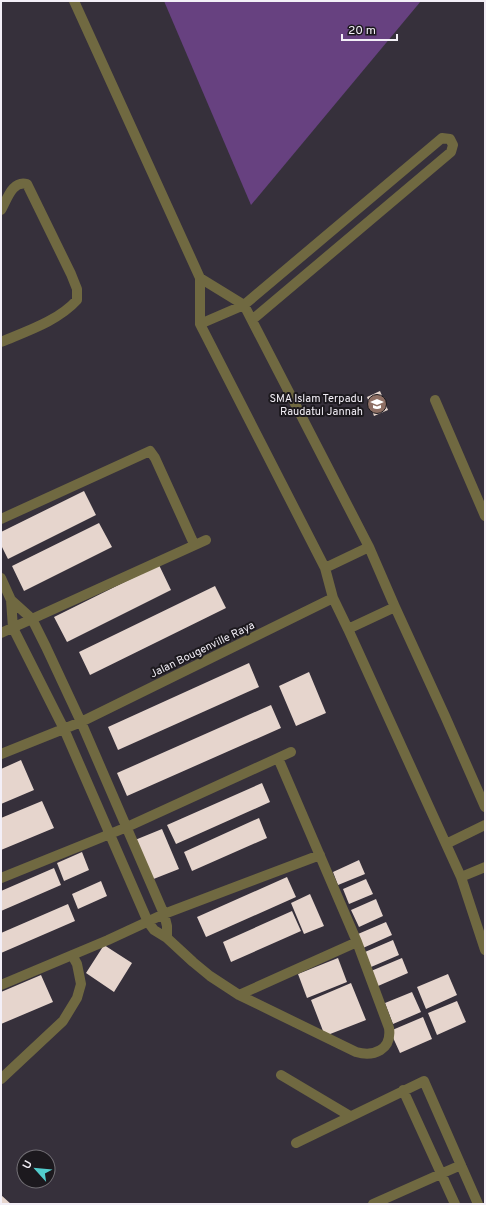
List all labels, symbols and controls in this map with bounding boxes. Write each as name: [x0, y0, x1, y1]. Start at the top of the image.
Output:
scale bar: [342, 16, 397, 42]
text: 20 m: [348, 23, 376, 39]
place label: SMA Islam Terpadu Raudatul Jannah: [269, 392, 363, 419]
school or university icon: SMA Islam Terpadu Raudatul Jannah: [366, 393, 388, 415]
street label: Jalan Bougenville Raya: [148, 618, 257, 681]
north arrow: [16, 1149, 56, 1189]
text: U: [20, 1158, 36, 1172]

